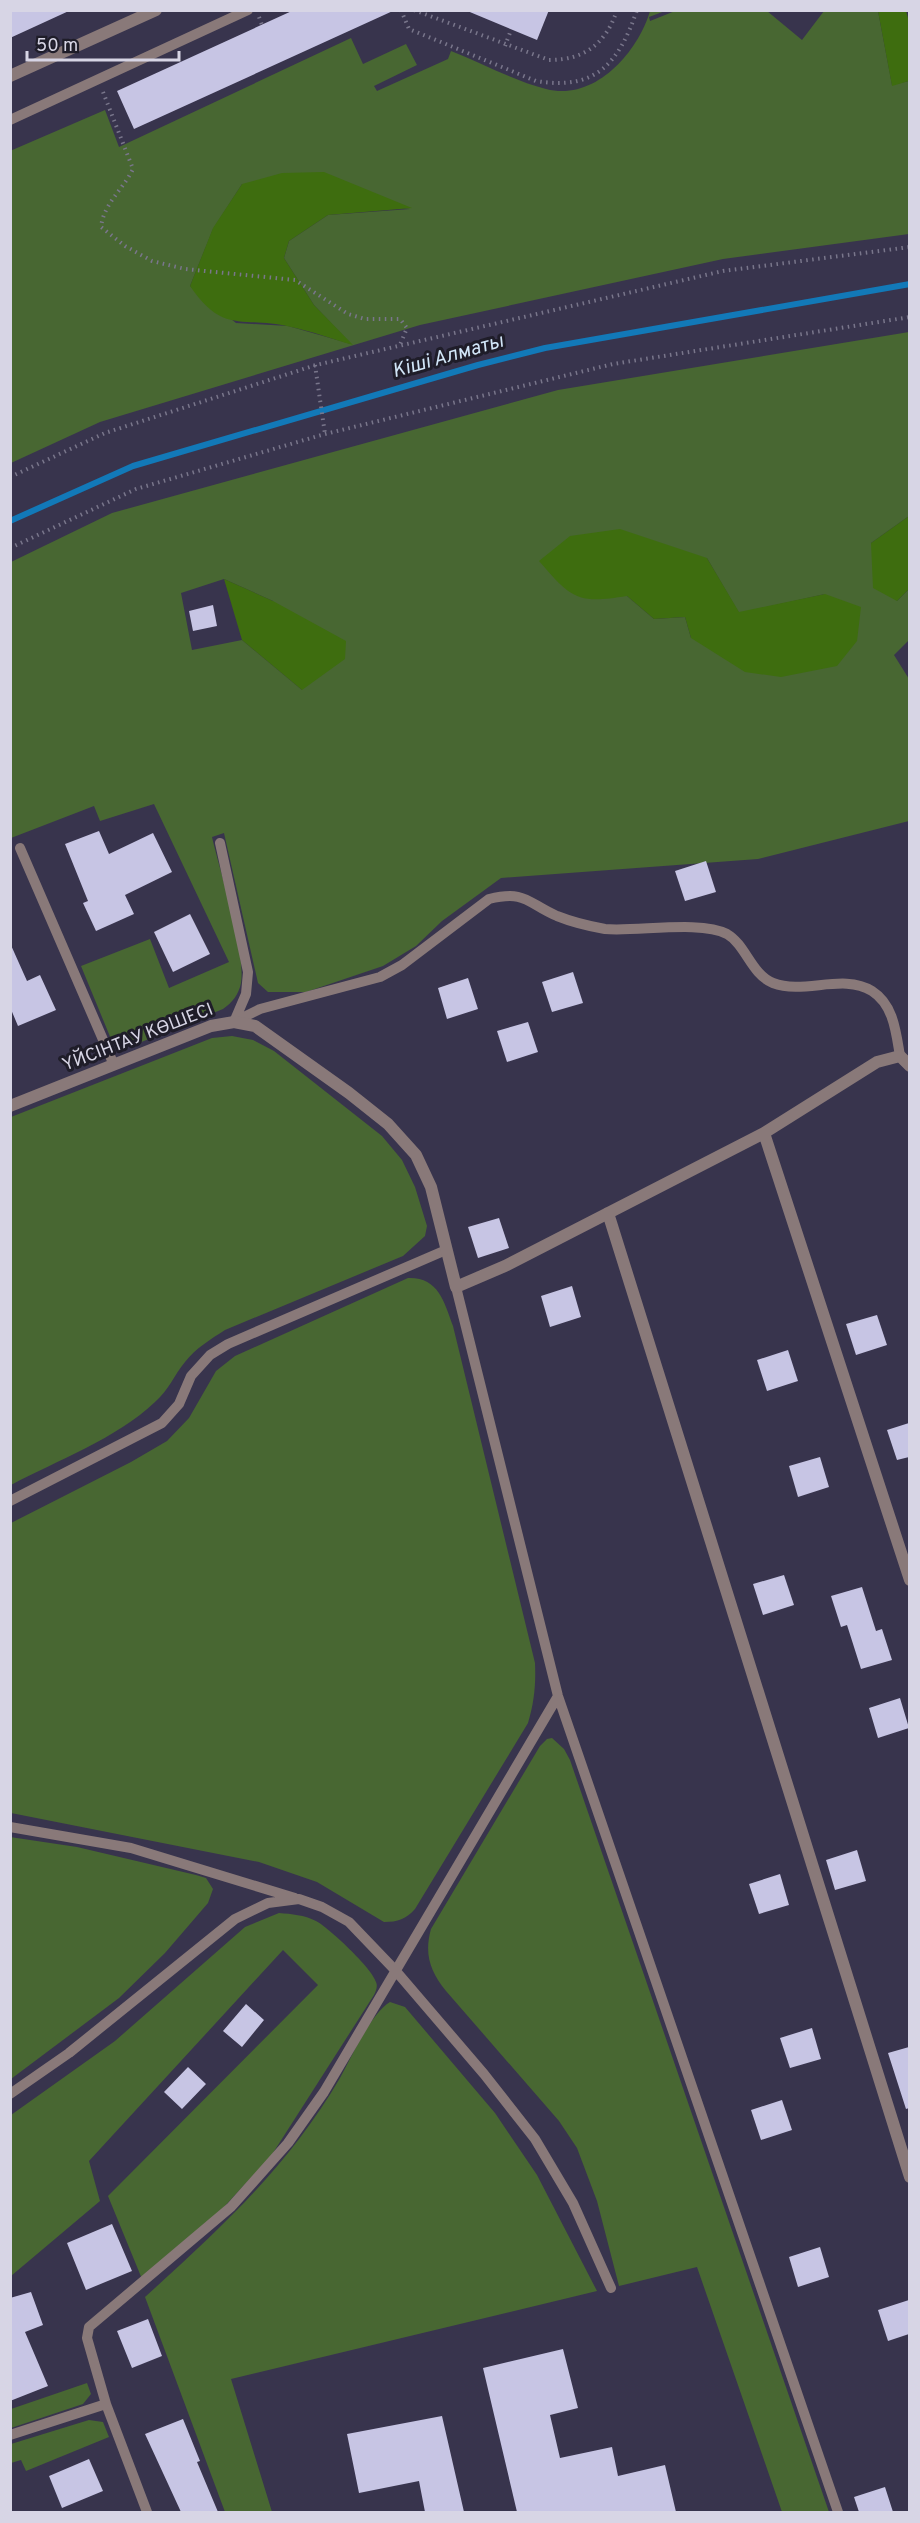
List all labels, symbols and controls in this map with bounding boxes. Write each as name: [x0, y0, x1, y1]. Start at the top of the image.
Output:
scale bar: [27, 24, 178, 62]
text: 50 m: [36, 35, 78, 58]
water label: Кіші Алматы: [389, 328, 508, 385]
street label: ҮЙСІНТАУ КӨШЕСІ: [59, 997, 217, 1077]

